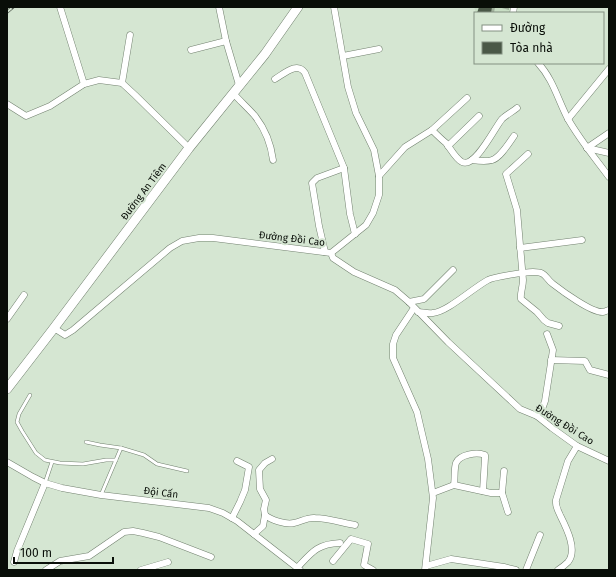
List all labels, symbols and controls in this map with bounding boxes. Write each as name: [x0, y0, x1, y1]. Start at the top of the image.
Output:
legend: [474, 12, 604, 64]
text: Đường: [510, 21, 546, 35]
text: Tòa nhà: [510, 41, 553, 55]
street label: Đường An Tiêm: [118, 161, 169, 222]
street label: Đường Đồi Cao: [258, 228, 326, 249]
street label: Đường Đồi Cao: [533, 401, 597, 448]
street label: Đội Cấn: [143, 484, 179, 501]
scale bar: [14, 539, 113, 565]
text: 100 m: [20, 546, 52, 560]

